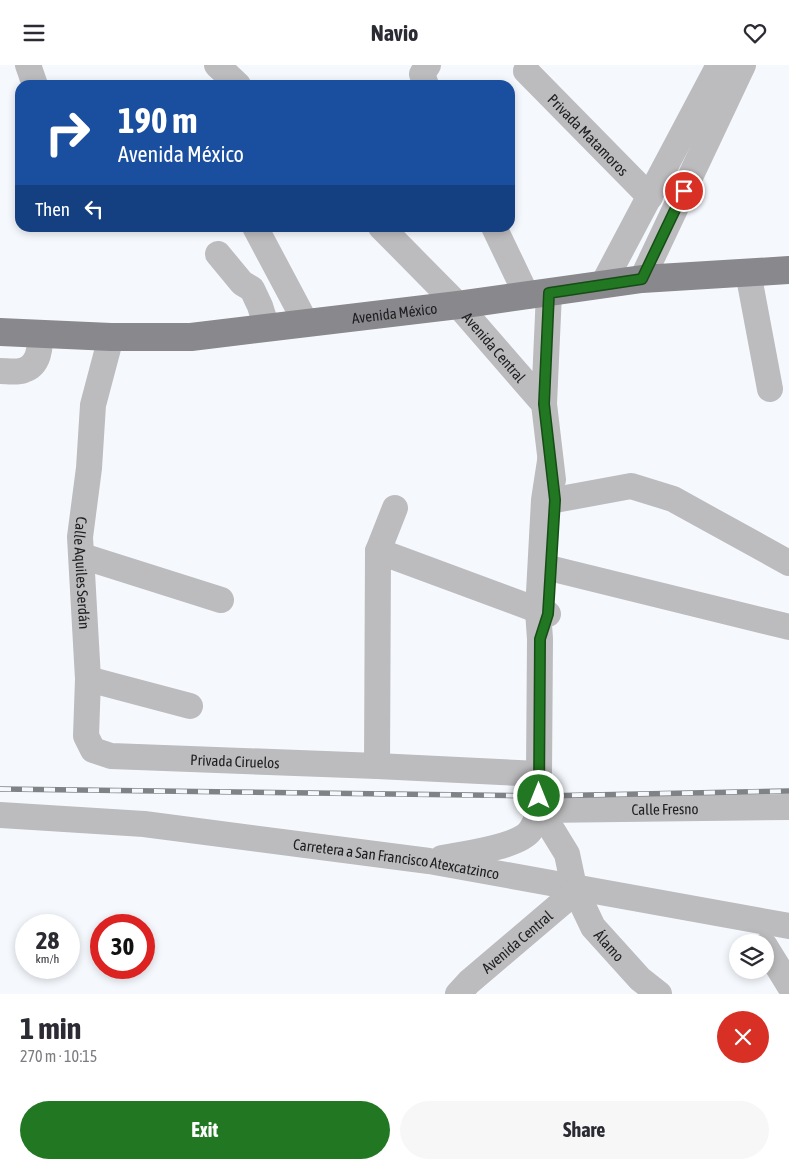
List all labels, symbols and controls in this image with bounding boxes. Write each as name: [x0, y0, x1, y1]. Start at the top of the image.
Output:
icon: menu: [20, 19, 48, 47]
icon: heart: [741, 19, 769, 47]
text: Navio: [371, 20, 418, 46]
street label: Privada Matamoros: [545, 90, 632, 179]
icon: right: [35, 100, 100, 165]
text: 190 m: [118, 100, 197, 140]
text: Avenida México: [118, 141, 244, 167]
pin: [663, 170, 705, 212]
icon: arrive: [670, 177, 698, 205]
icon: left: [80, 195, 108, 223]
text: Then: [35, 198, 70, 220]
street label: Avenida México: [351, 299, 438, 326]
street label: Avenida Central: [459, 308, 529, 385]
street label: Calle Aquiles Serdán: [71, 516, 94, 630]
street label: Privada Ciruelos: [190, 750, 280, 771]
position arrow: [512, 769, 564, 821]
street label: Calle Fresno: [631, 800, 699, 817]
street label: Carretera a San Francisco Atexcatzinco: [292, 835, 501, 882]
street label: Avenida Central: [478, 907, 556, 976]
speed limit sign: 30: [90, 914, 155, 979]
text: 28: [36, 926, 59, 954]
street label: Álamo: [591, 926, 628, 964]
map controls: [729, 934, 774, 979]
button: layers: [729, 934, 774, 979]
text: km/h: [36, 952, 59, 966]
text: 1 min: [20, 1011, 81, 1045]
button: close: [717, 1011, 769, 1063]
text: 270 m · 10:15: [20, 1047, 97, 1065]
button: Exit: [20, 1101, 390, 1159]
button: Share: [400, 1101, 769, 1159]

